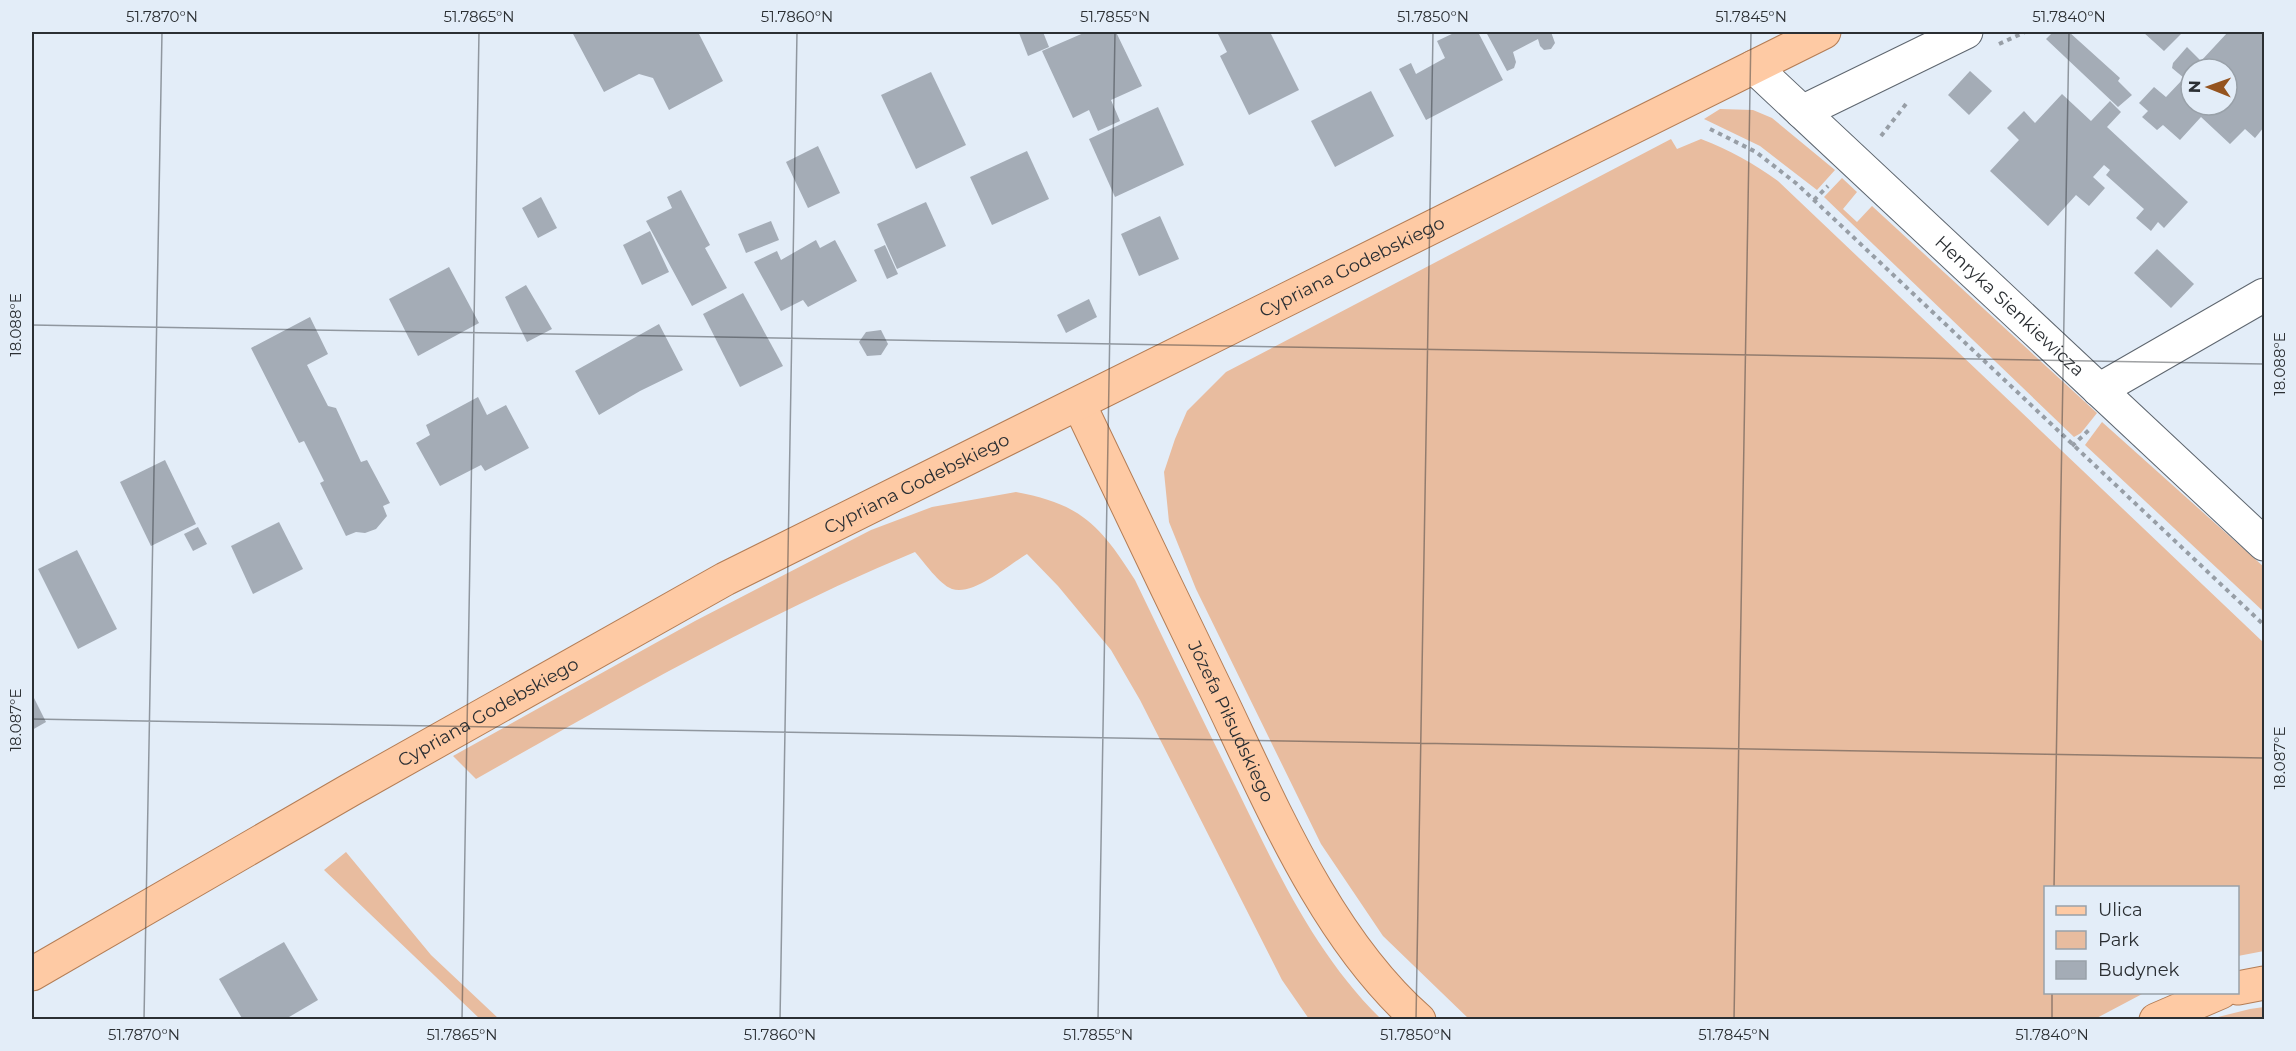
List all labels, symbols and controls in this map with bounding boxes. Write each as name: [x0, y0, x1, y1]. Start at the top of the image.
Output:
text: 51.7870°N: [126, 7, 198, 26]
text: 51.7865°N: [444, 7, 514, 26]
text: 51.7860°N: [761, 7, 833, 26]
text: 51.7855°N: [1080, 7, 1150, 26]
text: 51.7850°N: [1397, 7, 1469, 26]
text: 51.7845°N: [1715, 7, 1787, 26]
text: 51.7840°N: [2032, 7, 2106, 26]
north arrow: [2179, 57, 2239, 117]
text: N: [2185, 80, 2204, 93]
street label: Cypriana Godebskiego: [1256, 212, 1448, 322]
street label: Henryka Sienkiewicza: [1930, 231, 2089, 381]
text: 18.088°E: [6, 293, 25, 357]
text: 18.088°E: [2270, 332, 2289, 396]
street label: Cypriana Godebskiego: [821, 428, 1013, 539]
street label: Józefa Piłsudskiego: [1183, 636, 1279, 806]
street label: Cypriana Godebskiego: [394, 653, 583, 772]
text: 18.087°E: [6, 689, 25, 751]
text: 18.087°E: [2270, 727, 2289, 789]
legend: [2044, 886, 2239, 994]
text: Ulica: [2098, 899, 2143, 921]
text: Park: [2098, 929, 2139, 951]
text: Budynek: [2098, 959, 2180, 981]
text: 51.7870°N: [108, 1025, 180, 1044]
text: 51.7865°N: [427, 1025, 497, 1044]
text: 51.7860°N: [744, 1025, 816, 1044]
text: 51.7855°N: [1063, 1025, 1133, 1044]
text: 51.7850°N: [1380, 1025, 1452, 1044]
text: 51.7845°N: [1698, 1025, 1770, 1044]
text: 51.7840°N: [2015, 1025, 2089, 1044]

